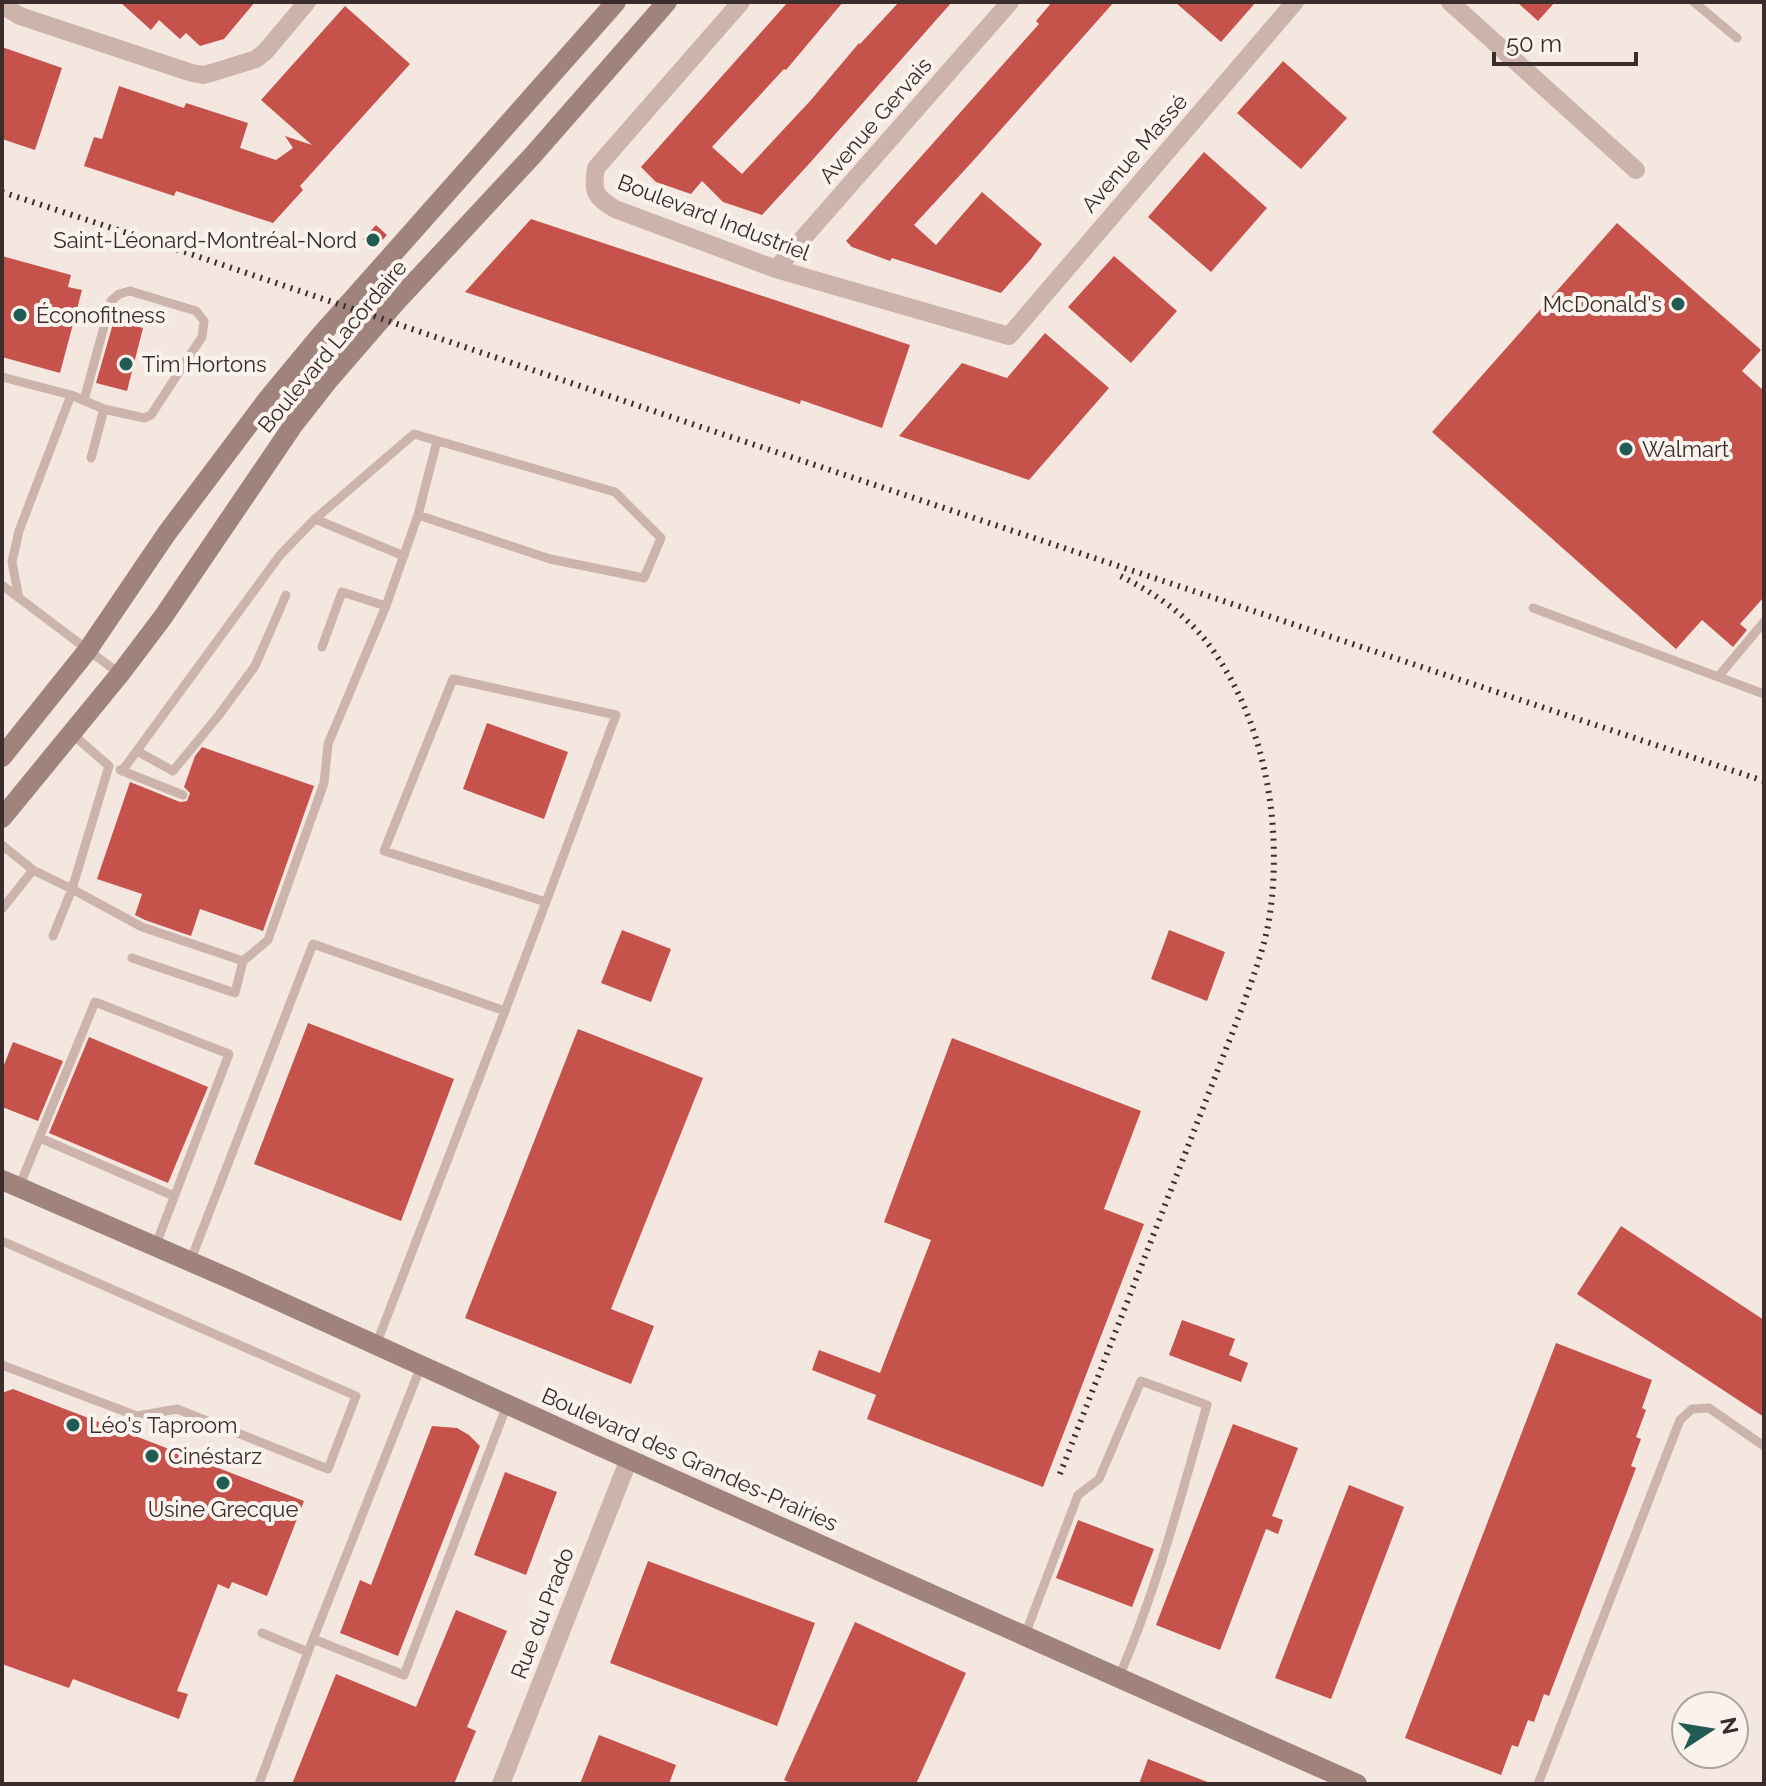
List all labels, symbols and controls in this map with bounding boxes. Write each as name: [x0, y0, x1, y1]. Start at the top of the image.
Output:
scale bar: [1494, 16, 1636, 66]
text: 50 m: [1506, 29, 1562, 58]
street label: Avenue Gervais: [813, 52, 937, 188]
street label: Avenue Massé: [1076, 89, 1192, 217]
street label: Boulevard Industriel: [614, 168, 814, 266]
place label: Saint-Léonard-Montréal-Nord: [53, 227, 357, 253]
marker: Saint-Léonard-Montréal-Nord: [364, 231, 382, 249]
street label: Boulevard Lacordaire: [252, 254, 412, 438]
place label: McDonald's: [1543, 291, 1662, 317]
marker: McDonald's: [1669, 295, 1687, 313]
place label: Éconofitness: [36, 302, 165, 328]
marker: Éconofitness: [11, 306, 29, 324]
place label: Tim Hortons: [142, 351, 267, 377]
marker: Tim Hortons: [117, 355, 135, 373]
place label: Walmart: [1642, 436, 1730, 462]
marker: Walmart: [1617, 440, 1635, 458]
street label: Boulevard des Grandes-Prairies: [538, 1382, 842, 1536]
place label: Léo's Taproom: [89, 1412, 237, 1438]
marker: Léo's Taproom: [64, 1416, 82, 1434]
place label: Cinéstarz: [168, 1443, 262, 1469]
marker: Cinéstarz: [143, 1447, 161, 1465]
marker: Usine Grecque: [214, 1474, 232, 1492]
place label: Usine Grecque: [148, 1496, 298, 1522]
street label: Rue du Prado: [505, 1544, 579, 1682]
north arrow: [1670, 1690, 1750, 1770]
text: N: [1715, 1715, 1744, 1737]

